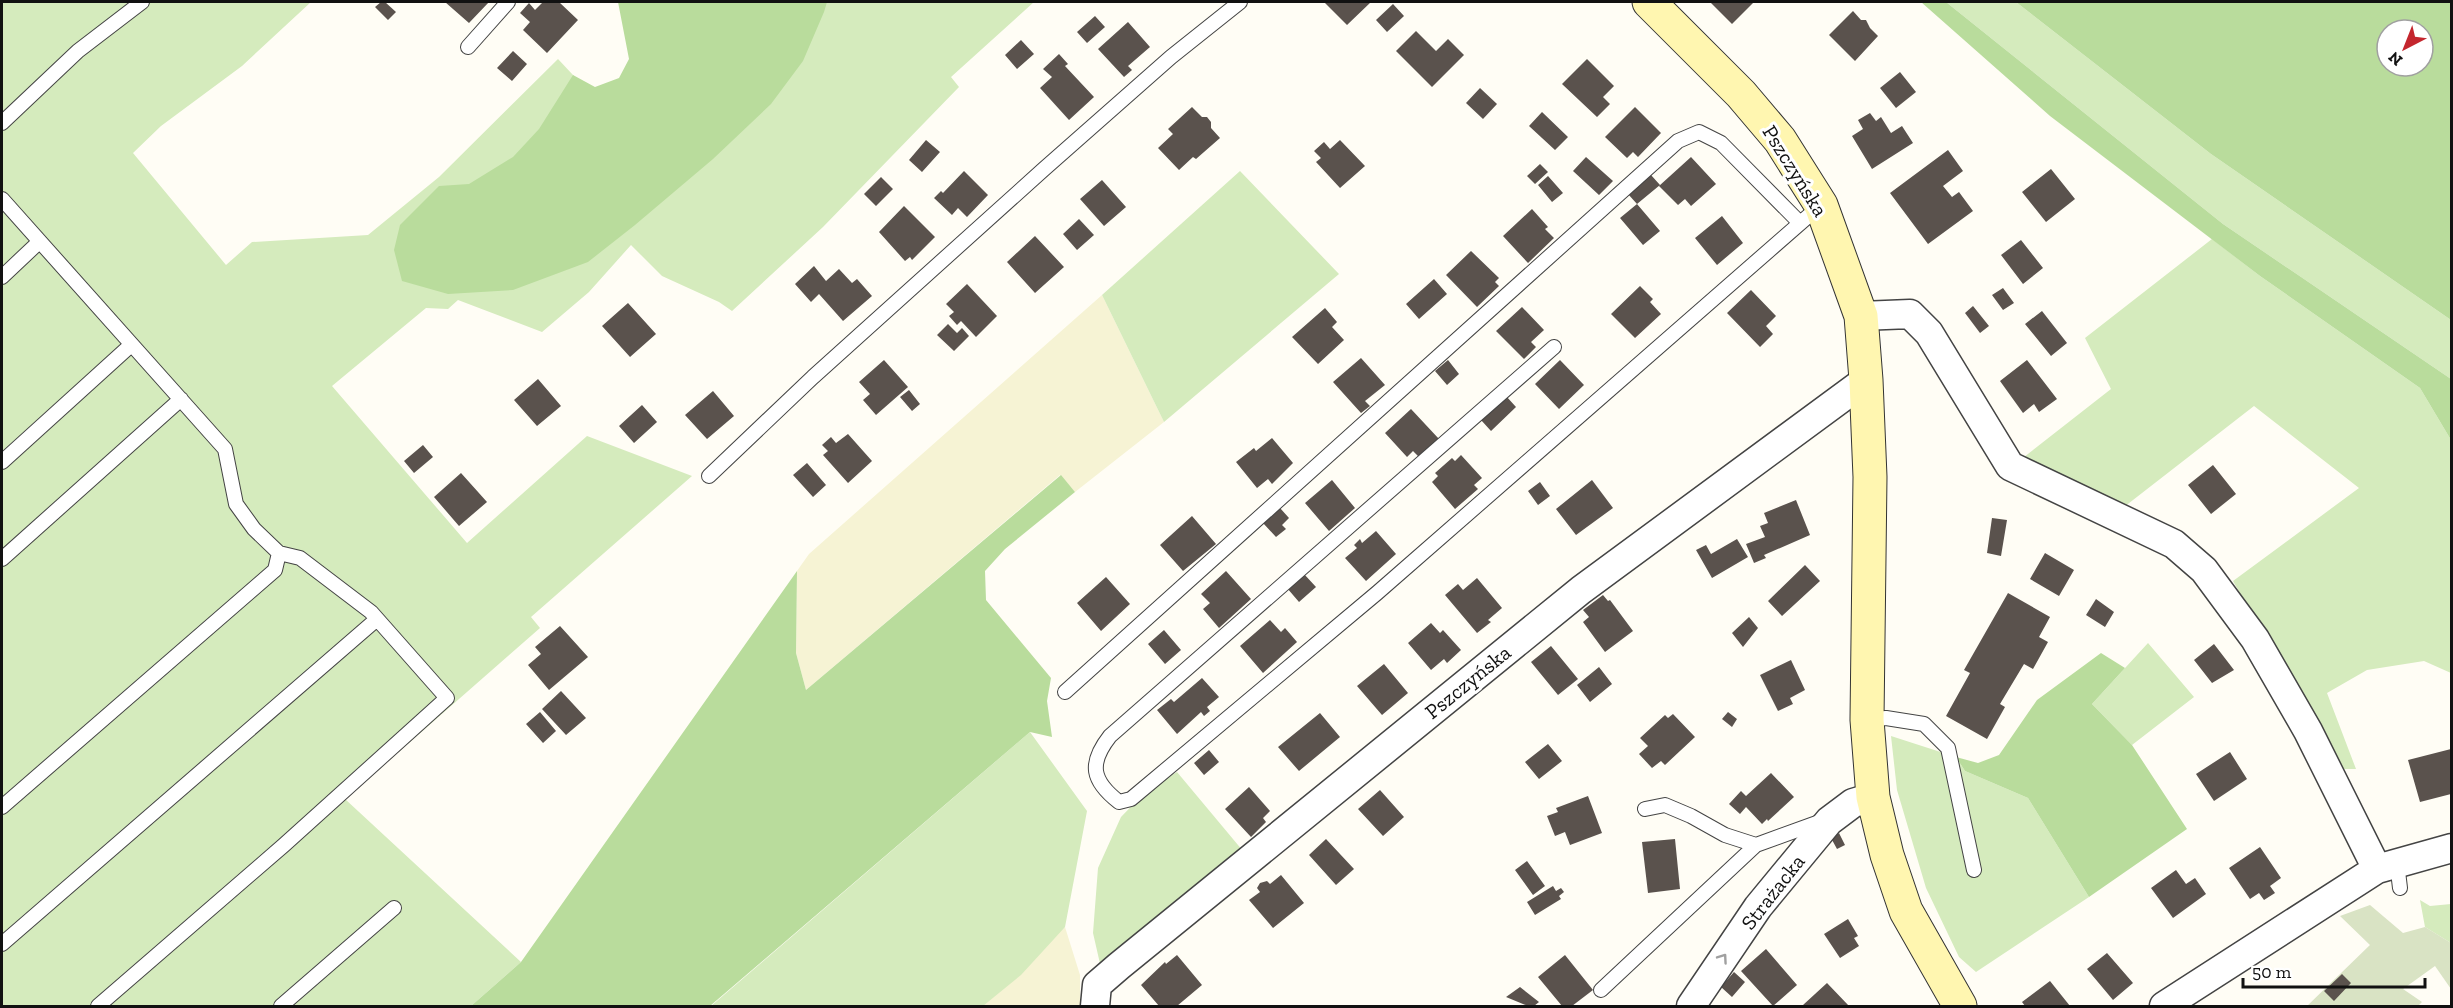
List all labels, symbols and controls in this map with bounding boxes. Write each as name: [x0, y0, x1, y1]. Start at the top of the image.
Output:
north arrow: [2375, 18, 2435, 78]
text: N: [2384, 48, 2406, 70]
street label: Pszczyńska: [1757, 120, 1833, 221]
street label: Pszczyńska: [1420, 639, 1516, 724]
street label: Strażacka: [1735, 849, 1810, 934]
scale bar: [2243, 951, 2424, 989]
one-way arrow: [1716, 953, 1727, 964]
text: 50 m: [2252, 961, 2292, 983]

